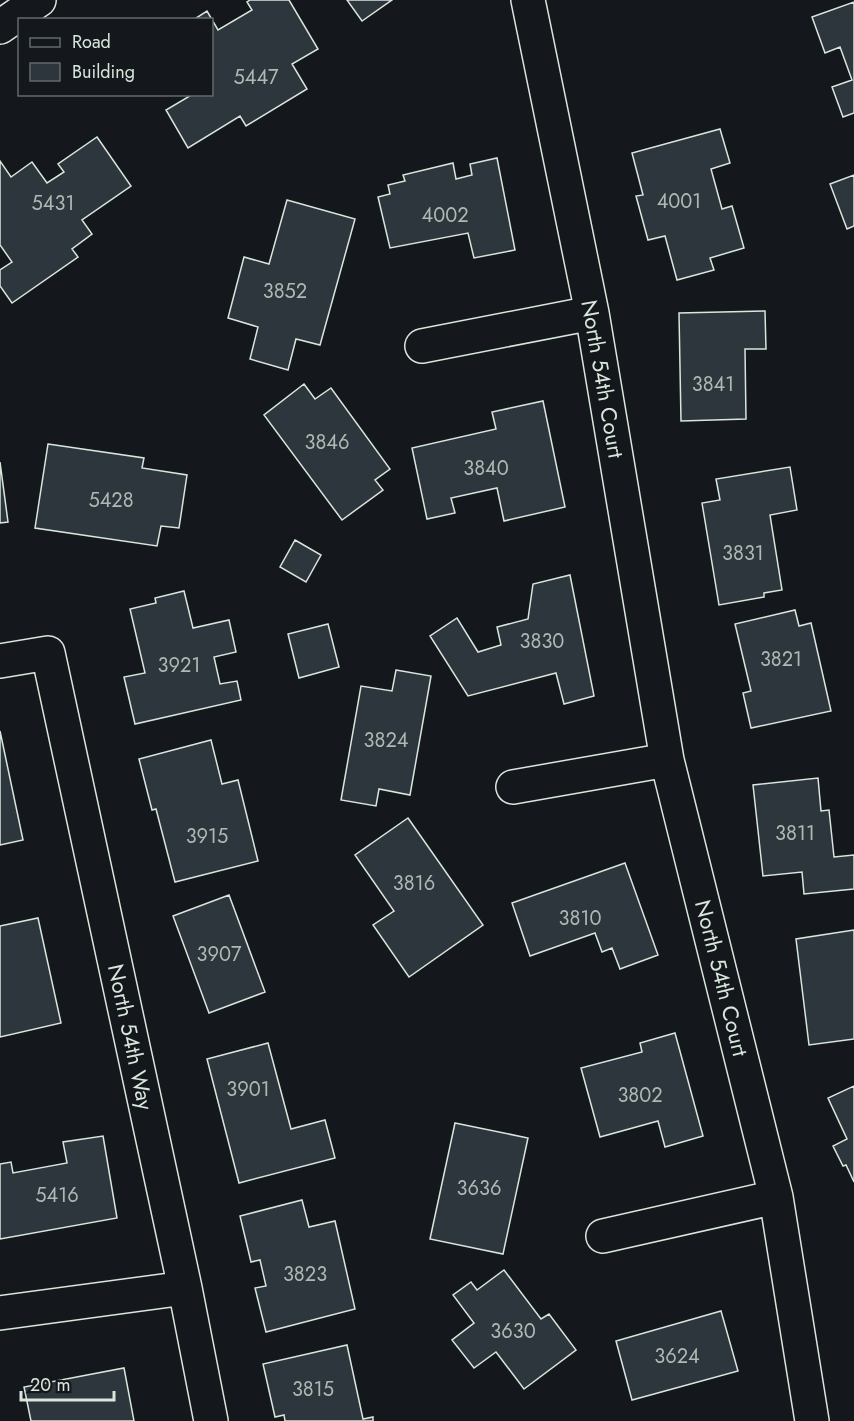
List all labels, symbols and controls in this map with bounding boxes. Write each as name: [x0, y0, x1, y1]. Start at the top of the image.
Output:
legend: [18, 18, 213, 96]
text: Road: [72, 29, 111, 55]
text: Building: [72, 59, 135, 85]
house number: 5447: [233, 63, 279, 92]
house number: 4001: [657, 187, 701, 216]
house number: 5431: [32, 189, 74, 218]
house number: 4002: [421, 201, 469, 230]
house number: 3852: [263, 277, 307, 306]
street label: North 54th Court: [573, 297, 633, 461]
house number: 3841: [692, 370, 734, 399]
house number: 3846: [304, 428, 350, 457]
house number: 3840: [463, 454, 509, 483]
house number: 5428: [88, 486, 134, 515]
house number: 3831: [722, 539, 764, 568]
house number: 3830: [520, 627, 564, 656]
house number: 3821: [760, 645, 802, 674]
house number: 3921: [158, 651, 200, 680]
house number: 3824: [364, 726, 409, 755]
house number: 3811: [775, 819, 815, 848]
house number: 3915: [186, 822, 228, 851]
house number: 3816: [393, 869, 435, 898]
street label: North 54th Court: [687, 896, 757, 1060]
house number: 3810: [559, 904, 601, 933]
house number: 3907: [197, 940, 242, 969]
street label: North 54th Way: [100, 961, 162, 1113]
house number: 3901: [226, 1075, 270, 1104]
house number: 3802: [617, 1081, 663, 1110]
house number: 3636: [457, 1174, 501, 1203]
house number: 5416: [35, 1181, 79, 1210]
house number: 3823: [283, 1260, 327, 1289]
house number: 3630: [490, 1317, 536, 1346]
house number: 3624: [654, 1342, 700, 1371]
scale bar: [21, 1364, 114, 1402]
text: 20 m: [30, 1372, 70, 1398]
house number: 3815: [292, 1375, 334, 1404]

